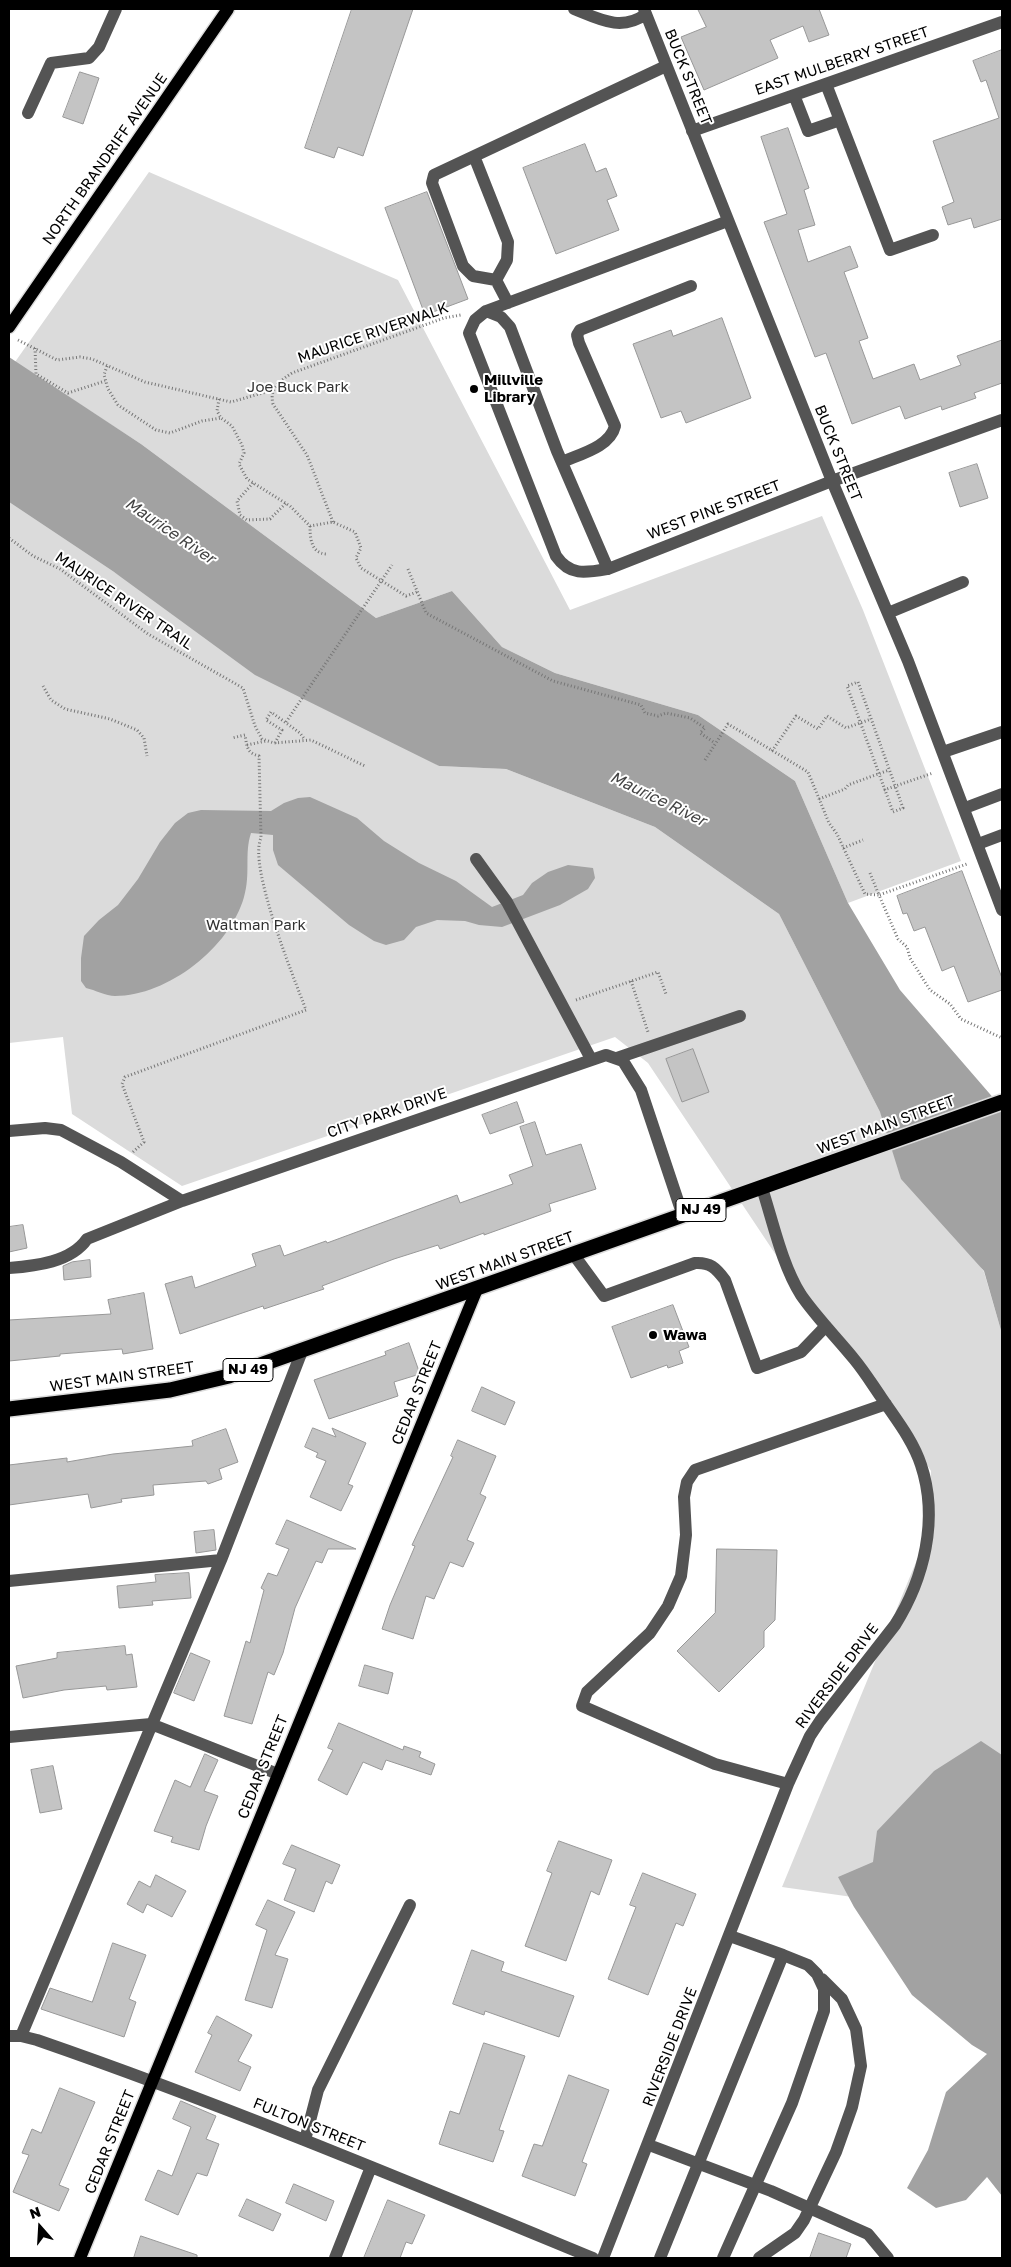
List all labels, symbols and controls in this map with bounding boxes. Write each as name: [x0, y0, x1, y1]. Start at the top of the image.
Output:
street label: EAST MULBERRY STREET: [752, 23, 932, 99]
street label: BUCK STREET: [661, 26, 715, 128]
street label: NORTH BRANDRIFF AVENUE: [39, 70, 171, 248]
street label: MAURICE RIVERWALK: [295, 299, 451, 367]
place label: Millville Library: [484, 371, 543, 406]
park label: Joe Buck Park: [247, 378, 349, 396]
marker: Millville Library: [468, 383, 480, 395]
street label: BUCK STREET: [811, 402, 865, 504]
street label: WEST PINE STREET: [645, 476, 783, 544]
water label: Maurice River: [121, 494, 219, 568]
street label: MAURICE RIVER TRAIL: [52, 548, 196, 654]
water label: Maurice River: [607, 768, 709, 830]
park label: Waltman Park: [206, 916, 306, 934]
street label: CITY PARK DRIVE: [325, 1084, 449, 1142]
street label: WEST MAIN STREET: [815, 1092, 957, 1158]
road number: NJ 49: [676, 1198, 726, 1222]
street label: WEST MAIN STREET: [434, 1228, 576, 1294]
place label: Wawa: [663, 1326, 707, 1344]
marker: Wawa: [647, 1329, 659, 1341]
street label: CEDAR STREET: [388, 1339, 446, 1447]
street label: WEST MAIN STREET: [49, 1358, 195, 1396]
road number: NJ 49: [223, 1358, 273, 1382]
street label: RIVERSIDE DRIVE: [792, 1620, 882, 1732]
street label: CEDAR STREET: [234, 1713, 292, 1821]
street label: RIVERSIDE DRIVE: [639, 1985, 701, 2109]
street label: CEDAR STREET: [81, 2088, 139, 2196]
street label: FULTON STREET: [250, 2094, 368, 2156]
north arrow: [15, 2202, 65, 2252]
text: N: [27, 2203, 43, 2222]

